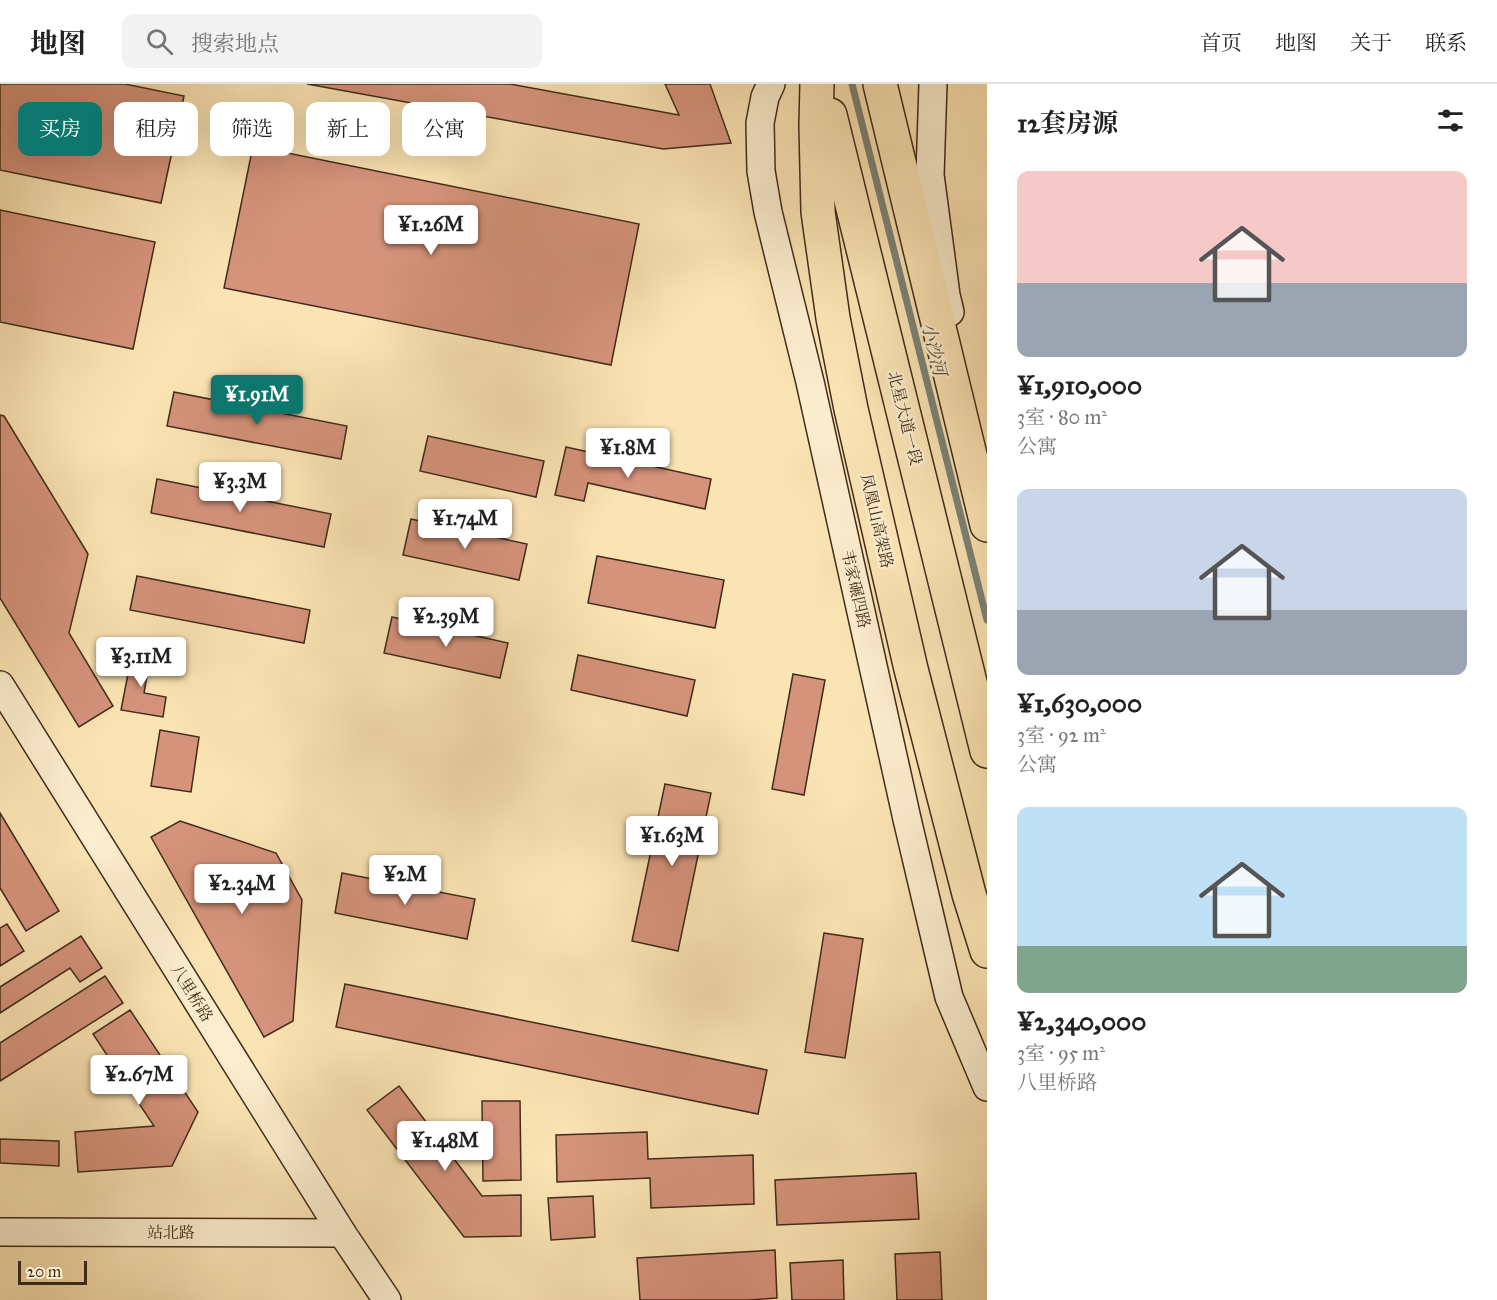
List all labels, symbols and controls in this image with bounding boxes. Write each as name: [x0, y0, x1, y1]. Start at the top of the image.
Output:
search box: [122, 14, 542, 68]
icon: search: [143, 25, 176, 58]
text: 地图: [30, 26, 86, 61]
text: 搜索地点: [191, 30, 279, 57]
text: 首页: [1200, 30, 1242, 56]
text: 地图: [1275, 30, 1317, 56]
text: 关于: [1350, 30, 1392, 56]
text: 联系: [1425, 30, 1467, 56]
chip: 买房: [18, 102, 102, 156]
chip: 租房: [114, 102, 198, 156]
chip: 筛选: [210, 102, 294, 156]
chip: 新上: [306, 102, 390, 156]
chip: 公寓: [402, 102, 486, 156]
icon: filters: [1434, 104, 1467, 137]
text: 12套房源: [1017, 107, 1118, 139]
pin: ¥1.26M: [382, 205, 480, 256]
icon: home: [1188, 210, 1296, 318]
text: ¥1.26M: [398, 212, 464, 236]
water label: 小沙河: [917, 320, 952, 381]
street label: 北星大道一段: [884, 369, 926, 467]
text: ¥1,910,000: [1017, 369, 1142, 401]
pin: ¥1.91M: [208, 375, 306, 426]
text: ¥1.91M: [225, 382, 289, 406]
text: 3室 · 80 m²: [1017, 405, 1107, 429]
pin: ¥1.8M: [586, 428, 670, 479]
text: 公寓: [1017, 434, 1057, 458]
text: ¥1.8M: [600, 435, 656, 459]
pin: ¥3.3M: [198, 462, 282, 513]
text: ¥3.3M: [213, 469, 267, 493]
street label: 凤凰山高架路: [857, 472, 897, 570]
pin: ¥1.74M: [416, 499, 514, 550]
text: ¥1.74M: [432, 506, 498, 530]
icon: home: [1188, 528, 1296, 636]
street label: 韦家碾四路: [838, 548, 874, 630]
pin: ¥2.39M: [397, 597, 495, 648]
text: ¥2.39M: [413, 604, 479, 628]
pin: ¥3.11M: [92, 637, 190, 688]
text: ¥3.11M: [110, 644, 172, 668]
text: ¥1,630,000: [1017, 687, 1142, 719]
text: 3室 · 92 m²: [1017, 723, 1106, 747]
text: 公寓: [1017, 752, 1057, 776]
pin: ¥1.63M: [623, 816, 721, 867]
text: ¥1.63M: [640, 823, 704, 847]
icon: home: [1188, 846, 1296, 954]
pin: ¥2M: [376, 855, 434, 906]
text: ¥2M: [383, 862, 427, 886]
pin: ¥2.34M: [193, 864, 291, 915]
text: ¥2.34M: [208, 871, 276, 895]
street label: 八里桥路: [167, 961, 217, 1025]
text: ¥2,340,000: [1017, 1005, 1146, 1037]
text: 3室 · 95 m²: [1017, 1041, 1105, 1065]
pin: ¥2.67M: [90, 1055, 188, 1106]
text: ¥2.67M: [104, 1062, 174, 1086]
text: 八里桥路: [1017, 1070, 1097, 1094]
pin: ¥1.48M: [396, 1121, 494, 1172]
text: ¥1.48M: [411, 1128, 479, 1152]
street label: 站北路: [147, 1223, 195, 1242]
scale bar: [18, 1258, 87, 1286]
text: 20 m: [27, 1262, 61, 1281]

